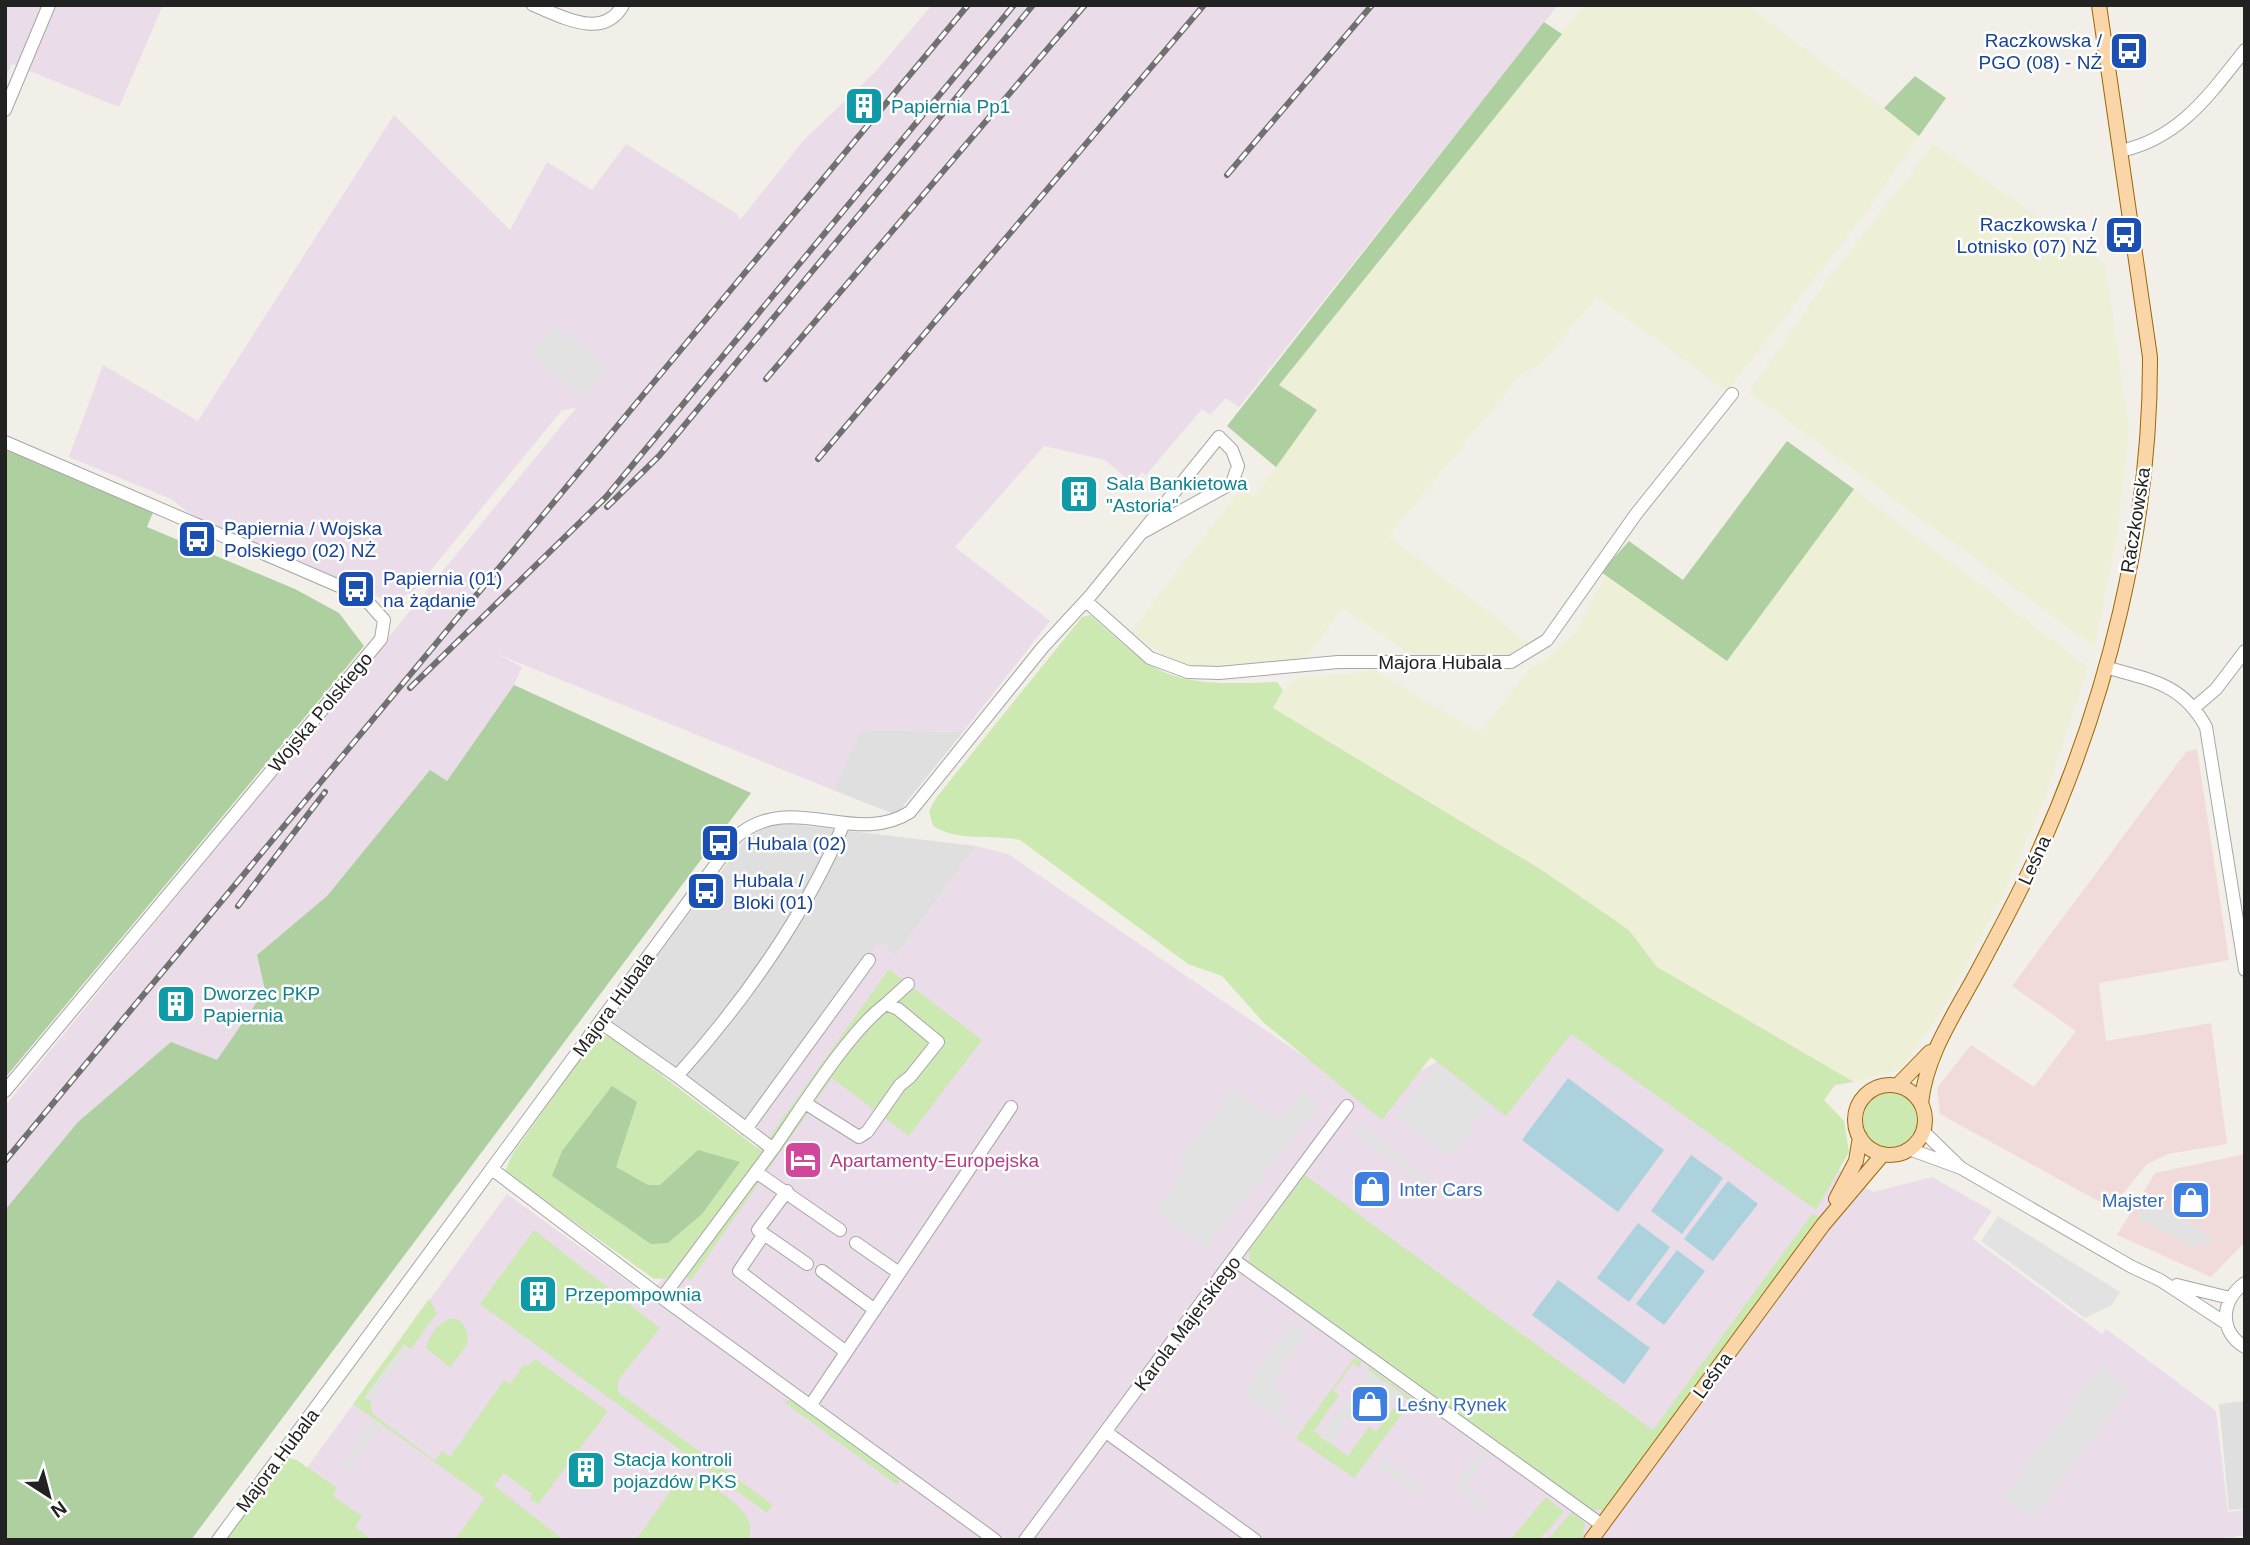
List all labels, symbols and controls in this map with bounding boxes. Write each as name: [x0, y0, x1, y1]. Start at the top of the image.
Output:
place label: Raczkowska / PGO (08) - NŻ: [1978, 30, 2103, 73]
bus stop icon: Raczkowska / PGO (08) - NŻ: [2108, 30, 2150, 72]
building icon: Papiernia Pp1: [843, 85, 885, 127]
place label: Papiernia Pp1: [891, 96, 1010, 117]
place label: Raczkowska / Lotnisko (07) NŻ: [1957, 214, 2098, 257]
bus stop icon: Raczkowska / Lotnisko (07) NŻ: [2103, 214, 2145, 256]
street label: Raczkowska: [2117, 465, 2154, 574]
building icon: Sala Bankietowa "Astoria": [1058, 473, 1100, 515]
place label: Sala Bankietowa "Astoria": [1106, 473, 1248, 516]
bus stop icon: Papiernia / Wojska Polskiego (02) NŻ: [176, 518, 218, 560]
place label: Papiernia / Wojska Polskiego (02) NŻ: [224, 518, 382, 561]
bus stop icon: Papiernia (01) na żądanie: [335, 568, 377, 610]
place label: Papiernia (01) na żądanie: [383, 568, 502, 611]
street label: Wojska Polskiego: [264, 648, 377, 776]
street label: Majora Hubala: [1378, 652, 1502, 673]
bus stop icon: Hubala (02): [699, 822, 741, 864]
street label: Leśna: [2014, 832, 2055, 888]
place label: Hubala (02): [747, 833, 846, 854]
bus stop icon: Hubala / Bloki (01): [685, 870, 727, 912]
place label: Hubala / Bloki (01): [733, 870, 813, 913]
street label: Majora Hubala: [569, 948, 658, 1060]
building icon: Dworzec PKP Papiernia: [155, 983, 197, 1025]
place label: Dworzec PKP Papiernia: [203, 983, 320, 1026]
hotel icon: Apartamenty-Europejska: [782, 1139, 824, 1181]
place label: Apartamenty-Europejska: [830, 1150, 1040, 1171]
shop icon: Inter Cars: [1351, 1168, 1393, 1210]
place label: Inter Cars: [1399, 1179, 1482, 1200]
shop icon: Majster: [2170, 1179, 2212, 1221]
place label: Majster: [2102, 1190, 2165, 1211]
street label: Karola Majerskiego: [1130, 1252, 1245, 1395]
building icon: Przepompownia: [517, 1273, 559, 1315]
place label: Przepompownia: [565, 1284, 702, 1305]
street label: Leśna: [1689, 1348, 1736, 1402]
shop icon: Leśny Rynek: [1349, 1383, 1391, 1425]
place label: Leśny Rynek: [1397, 1394, 1507, 1415]
street label: Majora Hubala: [232, 1404, 323, 1516]
building icon: Stacja kontroli pojazdów PKS: [565, 1449, 607, 1491]
place label: Stacja kontroli pojazdów PKS: [613, 1449, 737, 1492]
north arrow: [14, 1461, 84, 1531]
text: N: [47, 1497, 70, 1522]

